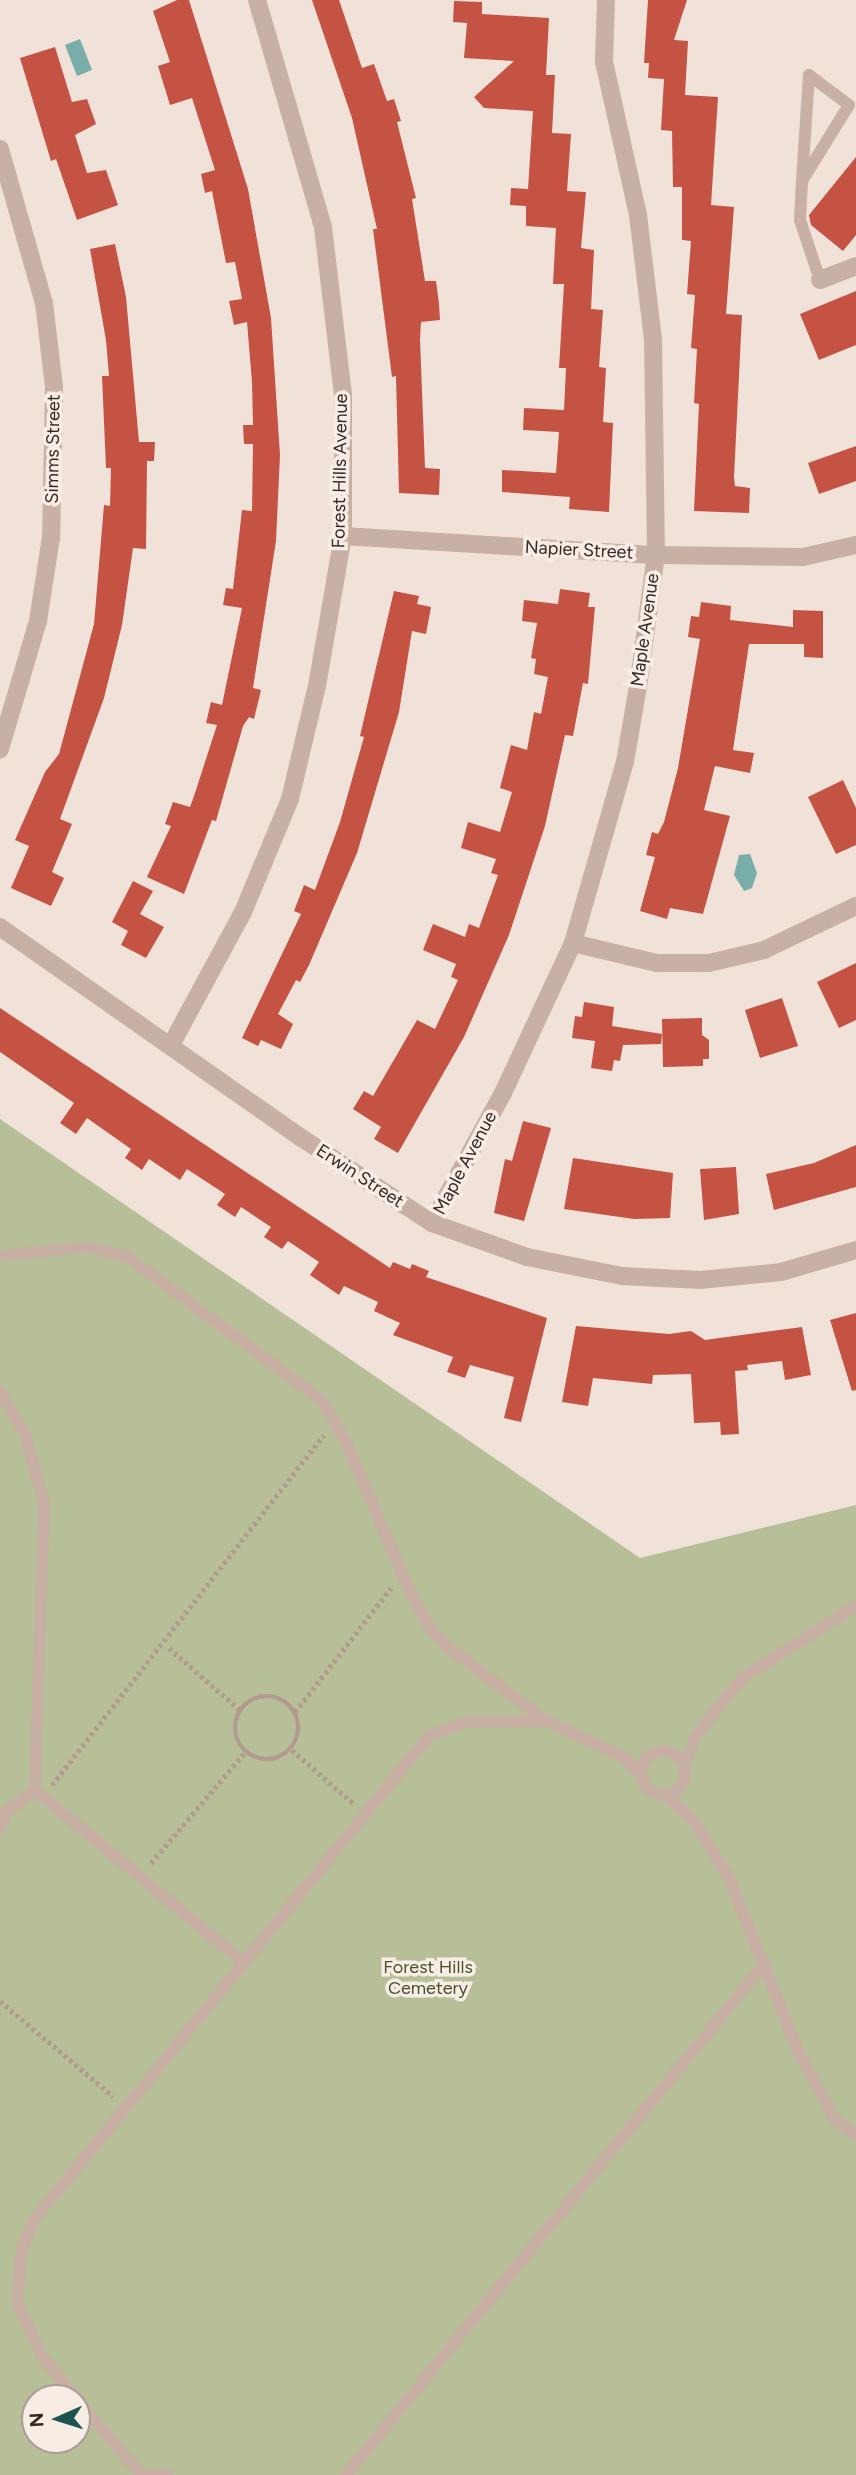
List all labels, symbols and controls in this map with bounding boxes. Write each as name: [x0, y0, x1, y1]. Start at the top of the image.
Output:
street label: Forest Hills Avenue: [328, 393, 352, 549]
street label: Simms Street: [41, 394, 65, 504]
street label: Napier Street: [524, 536, 634, 564]
street label: Maple Avenue: [626, 572, 664, 688]
street label: Maple Avenue: [429, 1108, 501, 1218]
street label: Erwin Street: [312, 1140, 408, 1212]
park label: Forest Hills Cemetery: [383, 1957, 473, 2000]
north arrow: [21, 2384, 91, 2454]
text: N: [25, 2412, 48, 2428]

